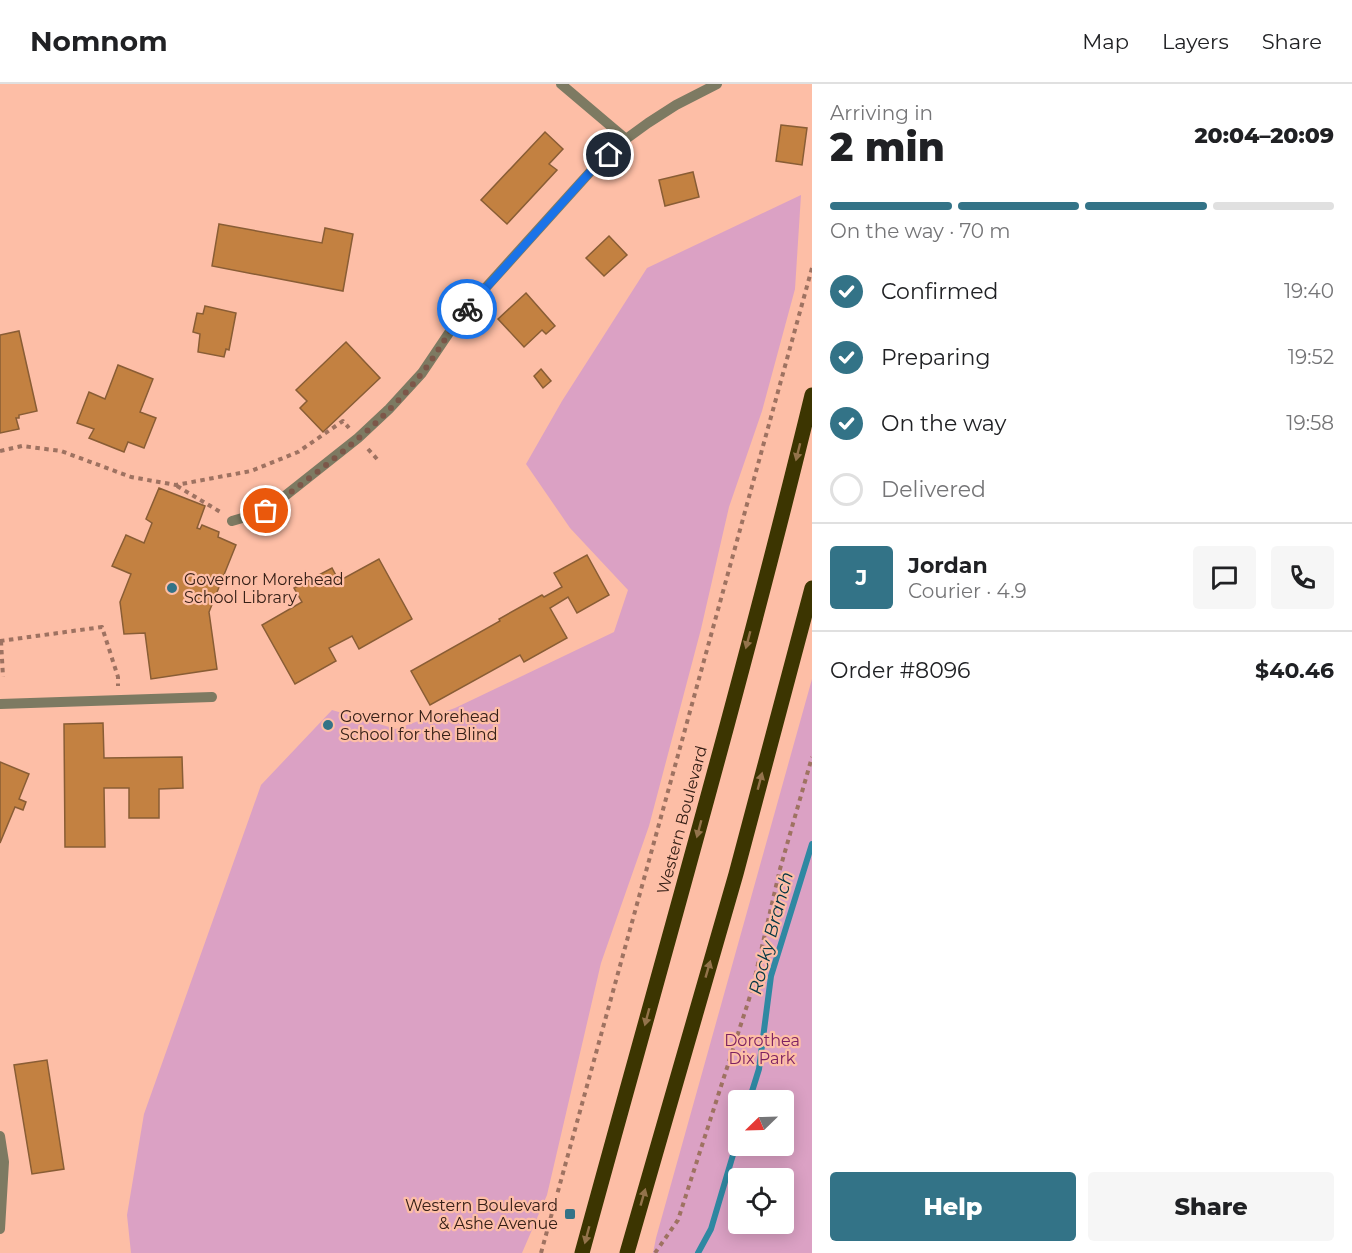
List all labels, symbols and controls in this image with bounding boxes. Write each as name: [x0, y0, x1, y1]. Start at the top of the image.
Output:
text: Nomnom: [30, 24, 168, 58]
text: Map: [1082, 29, 1129, 54]
text: Layers: [1162, 29, 1229, 54]
text: Share: [1262, 29, 1322, 54]
text: Arriving in: [830, 101, 933, 125]
text: 20:04–20:09: [1194, 122, 1334, 149]
text: 2 min: [830, 123, 945, 171]
pin: [583, 129, 634, 180]
icon: home: [592, 138, 625, 171]
text: On the way · 70 m: [830, 219, 1011, 243]
icon: check: [830, 275, 863, 308]
text: Confirmed: [881, 278, 998, 305]
courier: [437, 279, 497, 339]
text: 19:40: [1284, 279, 1334, 303]
icon: bike: [451, 293, 484, 326]
icon: check: [830, 341, 863, 374]
text: Preparing: [881, 344, 990, 371]
text: 19:52: [1288, 345, 1334, 369]
icon: check: [830, 407, 863, 440]
text: On the way: [881, 410, 1006, 437]
text: 19:58: [1286, 411, 1334, 435]
one-way arrow: [793, 443, 803, 461]
text: Delivered: [881, 476, 986, 503]
pin: [240, 485, 291, 536]
icon: bag: [249, 494, 282, 527]
button: chat: [1193, 546, 1256, 609]
button: phone: [1271, 546, 1334, 609]
text: Jordan: [908, 552, 988, 579]
text: J: [856, 564, 867, 591]
place label: Governor Morehead School Library: [184, 570, 344, 607]
text: Courier · 4.9: [908, 579, 1027, 603]
marker: Governor Morehead School Library: [165, 581, 179, 595]
one-way arrow: [743, 631, 753, 650]
text: Order #8096: [830, 657, 971, 684]
text: $40.46: [1255, 657, 1334, 684]
place label: Governor Morehead School for the Blind: [340, 707, 500, 744]
marker: Governor Morehead School for the Blind: [321, 718, 335, 732]
street label: Western Boulevard: [653, 744, 711, 896]
one-way arrow: [756, 772, 766, 790]
one-way arrow: [693, 820, 703, 838]
water label: Rocky Branch: [744, 869, 798, 997]
one-way arrow: [704, 960, 713, 978]
one-way arrow: [642, 1008, 651, 1026]
park label: Dorothea Dix Park: [724, 1031, 800, 1068]
north arrow: [728, 1090, 794, 1156]
map controls: [728, 1090, 794, 1234]
button: locate: [728, 1168, 794, 1234]
button: Help: [830, 1172, 1076, 1241]
button: Share: [1088, 1172, 1334, 1241]
one-way arrow: [639, 1188, 648, 1206]
place label: Western Boulevard & Ashe Avenue: [405, 1196, 558, 1233]
marker: Western Boulevard & Ashe Avenue: [563, 1207, 577, 1221]
one-way arrow: [582, 1226, 591, 1244]

